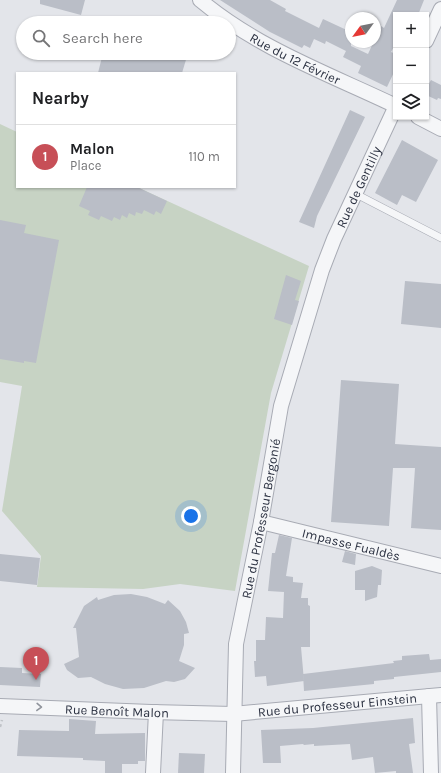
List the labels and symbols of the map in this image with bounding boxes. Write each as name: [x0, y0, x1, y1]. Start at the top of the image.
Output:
north arrow: [345, 12, 381, 48]
street label: Rue du 12 Février: [247, 29, 343, 87]
street label: Rue de Gentilly: [333, 144, 384, 230]
street label: Rue du Professeur Bergonié: [238, 437, 283, 600]
your location: [181, 506, 201, 526]
street label: Impasse Fualdès: [301, 525, 402, 563]
pin: 1: [23, 647, 49, 680]
street label: Rue du Professeur Einstein: [257, 690, 418, 719]
street label: Rue Benoît Malon: [65, 701, 169, 720]
one-way arrow: [36, 702, 42, 711]

